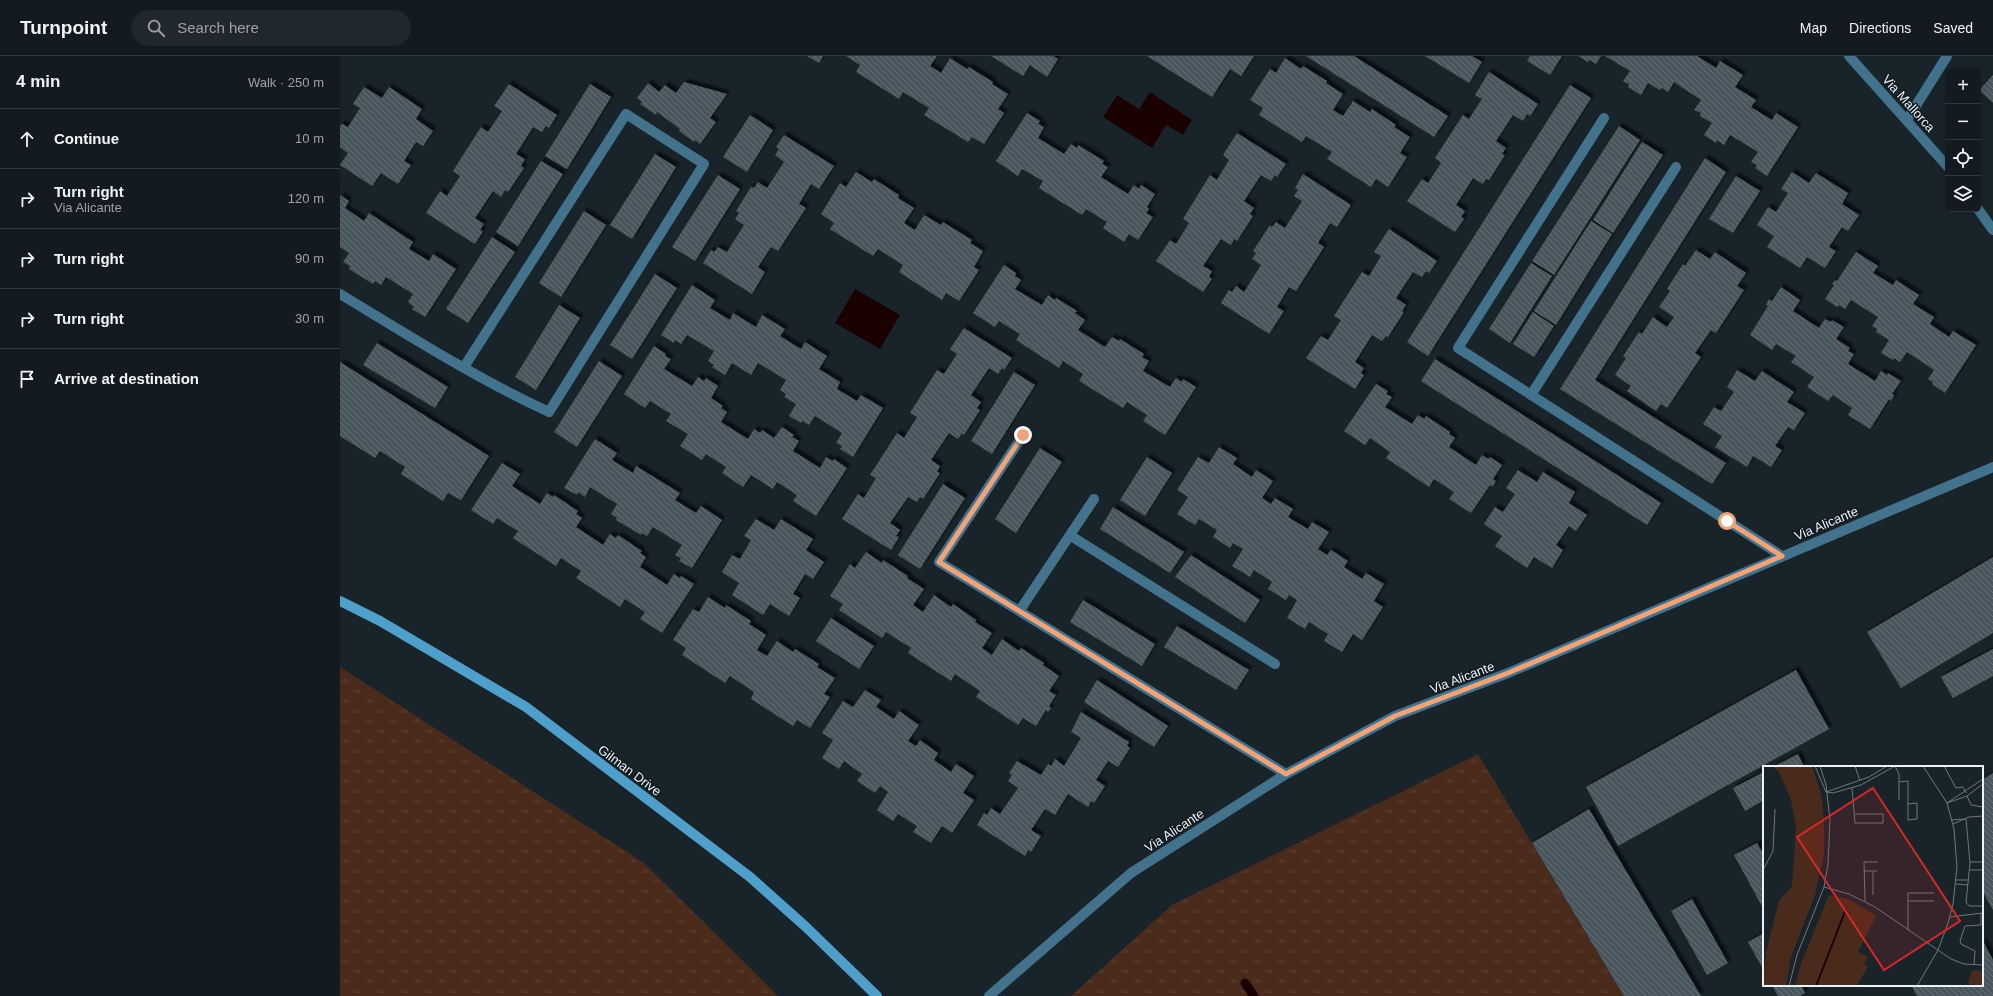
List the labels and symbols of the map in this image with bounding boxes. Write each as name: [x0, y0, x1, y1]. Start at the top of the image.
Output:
street label: Via Mallorca: [1879, 72, 1939, 135]
route end: [1014, 426, 1032, 444]
street label: Via Alicante: [1792, 503, 1860, 544]
route start: [1718, 512, 1736, 530]
street label: Via Alicante: [1428, 658, 1496, 697]
street label: Gilman Drive: [595, 742, 664, 799]
inset map: [1763, 766, 1983, 986]
street label: Via Alicante: [1142, 806, 1207, 855]

